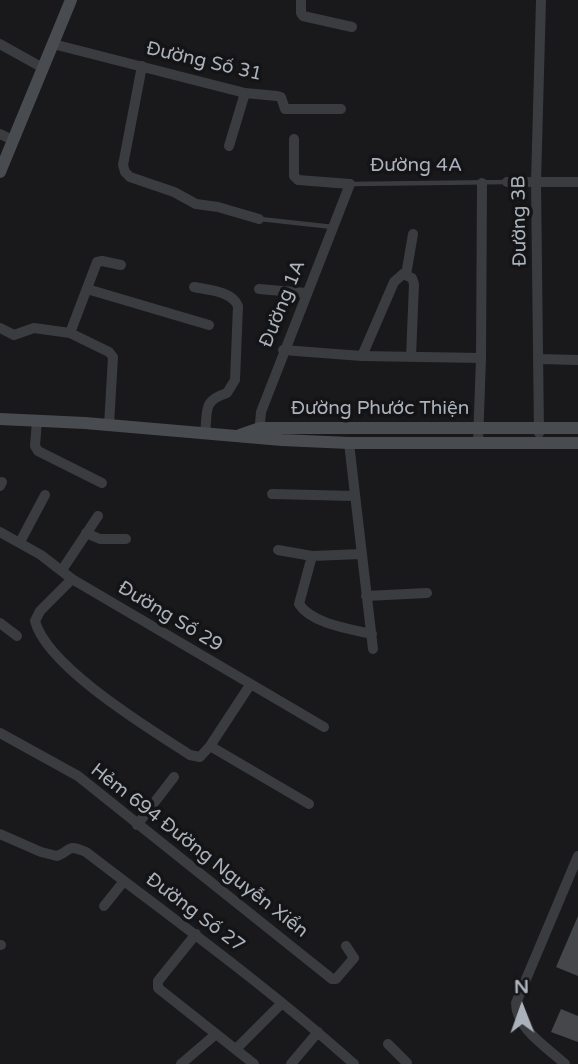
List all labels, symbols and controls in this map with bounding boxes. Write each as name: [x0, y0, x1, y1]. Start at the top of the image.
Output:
street label: Đường Số 31: [144, 38, 264, 86]
street label: Đường 4A: [370, 155, 462, 177]
street label: Đường 3B: [508, 175, 532, 267]
street label: Đường 1A: [255, 257, 311, 351]
street label: Đường Phước Thiện: [291, 398, 469, 420]
street label: Đường Số 29: [114, 577, 226, 657]
street label: Hẻm 694 Đường Nguyễn Xiển: [86, 759, 312, 943]
street label: Đường Số 27: [141, 868, 249, 958]
north arrow: [487, 973, 557, 1043]
text: N: [514, 976, 529, 998]

